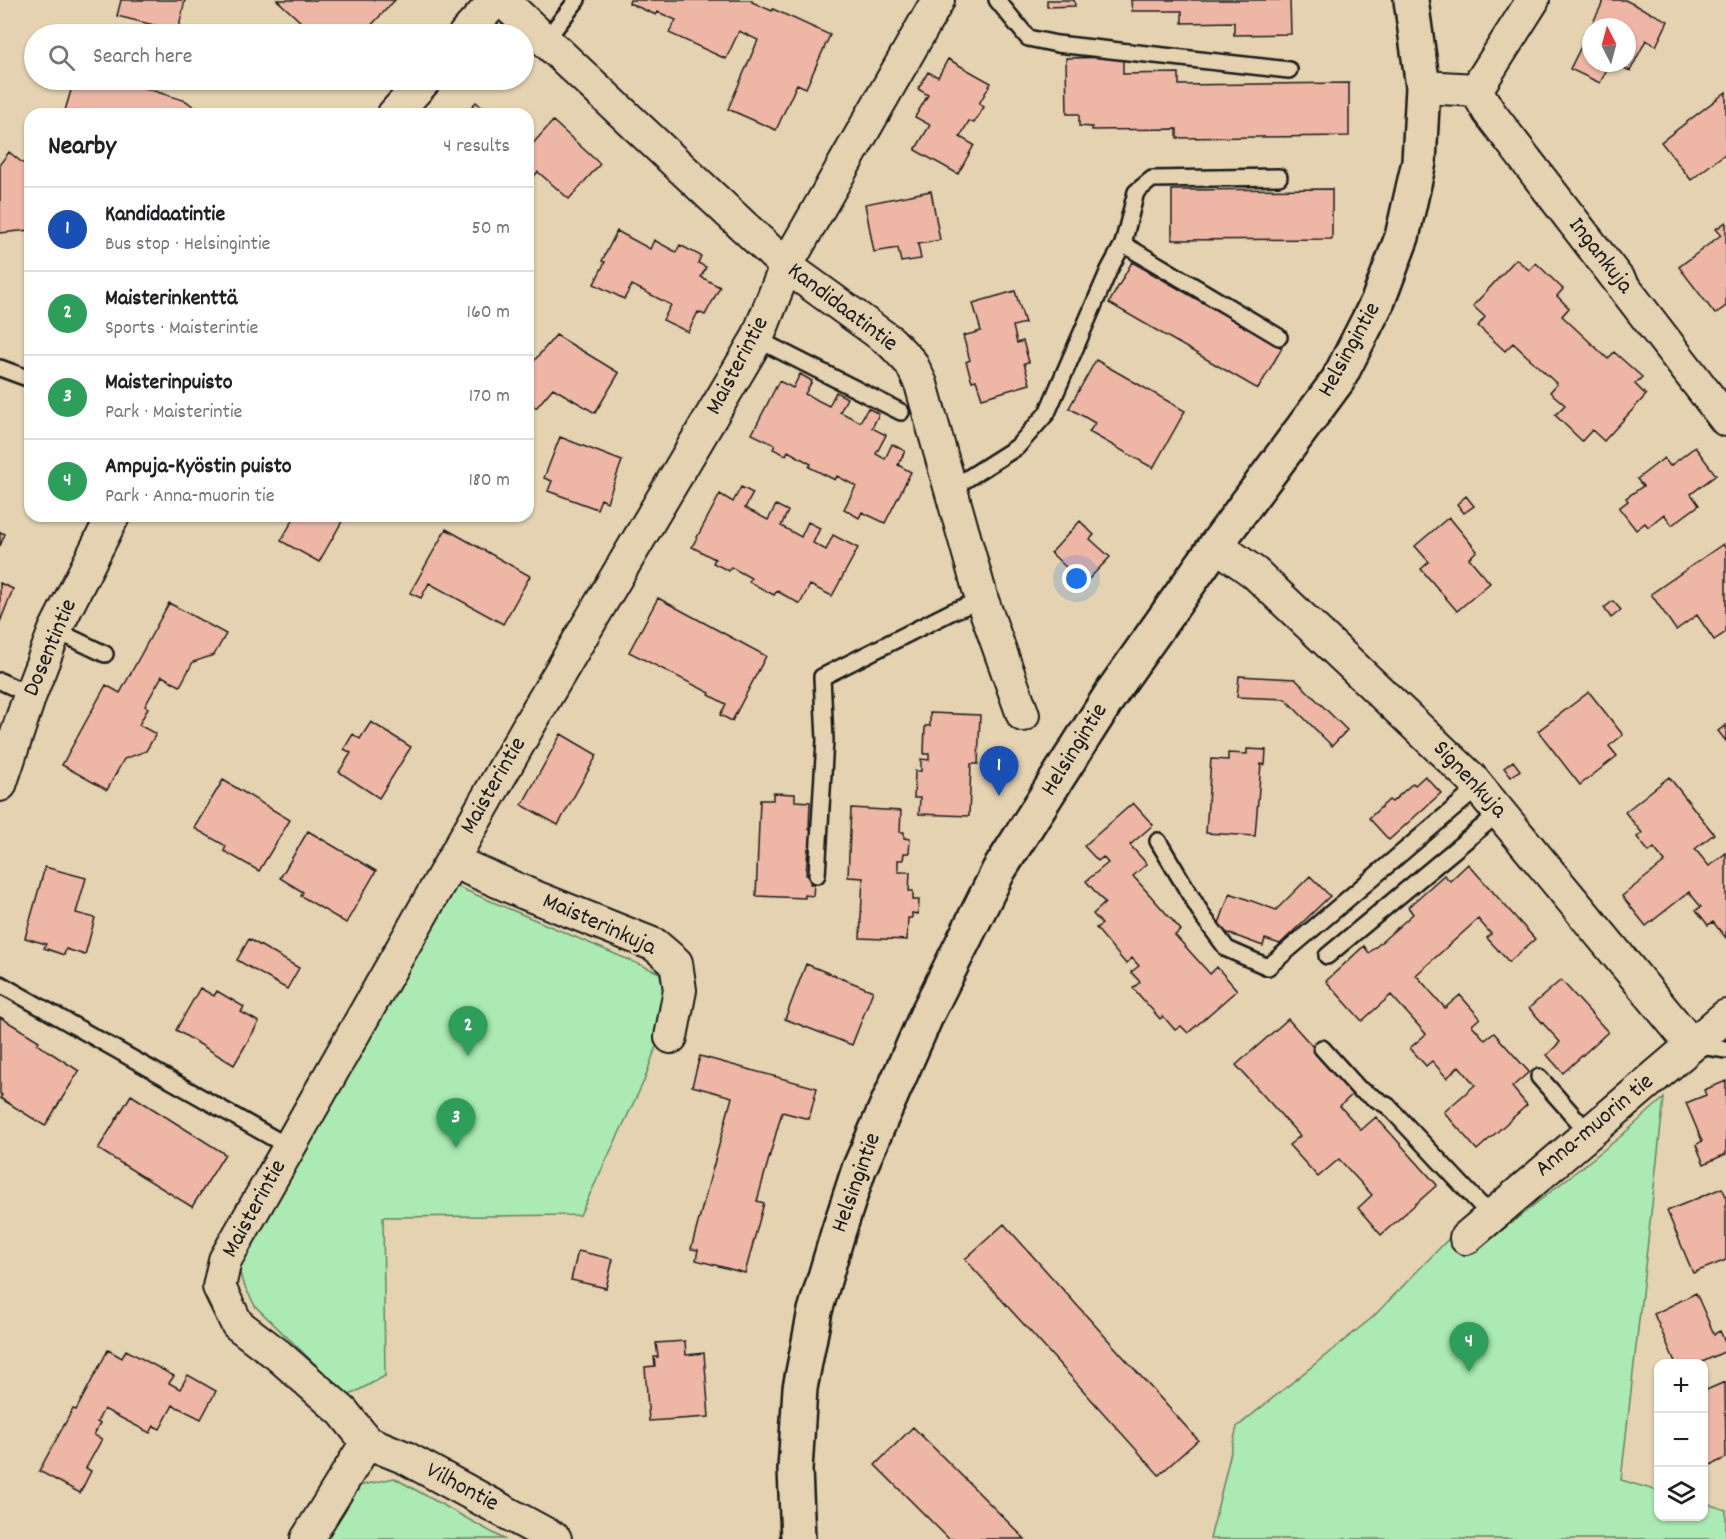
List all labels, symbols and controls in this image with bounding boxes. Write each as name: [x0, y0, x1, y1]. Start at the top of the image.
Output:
north arrow: [1582, 18, 1636, 72]
search box: [24, 24, 534, 90]
icon: search: [45, 41, 78, 74]
text: Search here: [93, 42, 192, 73]
text: Nearby: [48, 129, 116, 166]
text: 4 results: [443, 133, 510, 161]
text: Kandidaatintie: [105, 200, 225, 231]
street label: Ingankuja: [1559, 210, 1641, 302]
text: 1: [65, 215, 70, 243]
text: 50 m: [472, 215, 510, 243]
text: Bus stop · Helsingintie: [105, 231, 270, 259]
street label: Kandidaatintie: [779, 255, 905, 361]
text: Maisterinkenttä: [105, 284, 238, 315]
street label: Helsingintie: [1310, 296, 1390, 404]
text: 2: [63, 299, 72, 327]
text: 160 m: [467, 299, 510, 327]
street label: Maisterintie: [698, 311, 778, 421]
text: Sports · Maisterintie: [105, 315, 258, 343]
text: Maisterinpuisto: [105, 368, 232, 399]
text: 3: [63, 383, 72, 411]
text: 170 m: [469, 383, 510, 411]
text: Park · Maisterintie: [105, 399, 242, 427]
text: Ampuja-Kyöstin puisto: [105, 452, 292, 483]
text: 4: [63, 467, 72, 495]
text: 180 m: [468, 467, 510, 495]
text: Park · Anna-muorin tie: [105, 483, 274, 511]
your location: [1062, 564, 1091, 593]
street label: Dosentintie: [15, 594, 87, 702]
street label: Helsingintie: [1033, 697, 1117, 803]
street label: Maisterintie: [452, 731, 536, 841]
street label: Signenkuja: [1424, 733, 1515, 827]
pin: 1: [980, 746, 1018, 796]
street label: Maisterinkuja: [537, 885, 662, 966]
pin: 2: [448, 1006, 488, 1056]
street label: Anna-muorin tie: [1528, 1066, 1662, 1186]
pin: 3: [436, 1098, 476, 1148]
street label: Helsingintie: [823, 1128, 891, 1238]
street label: Maisterintie: [214, 1154, 296, 1264]
pin: 4: [1450, 1322, 1488, 1372]
map controls: [1654, 1359, 1708, 1521]
button: +: [1654, 1359, 1708, 1413]
button: −: [1654, 1413, 1708, 1467]
street label: Vilhontie: [419, 1455, 505, 1521]
button: layers: [1654, 1467, 1708, 1521]

